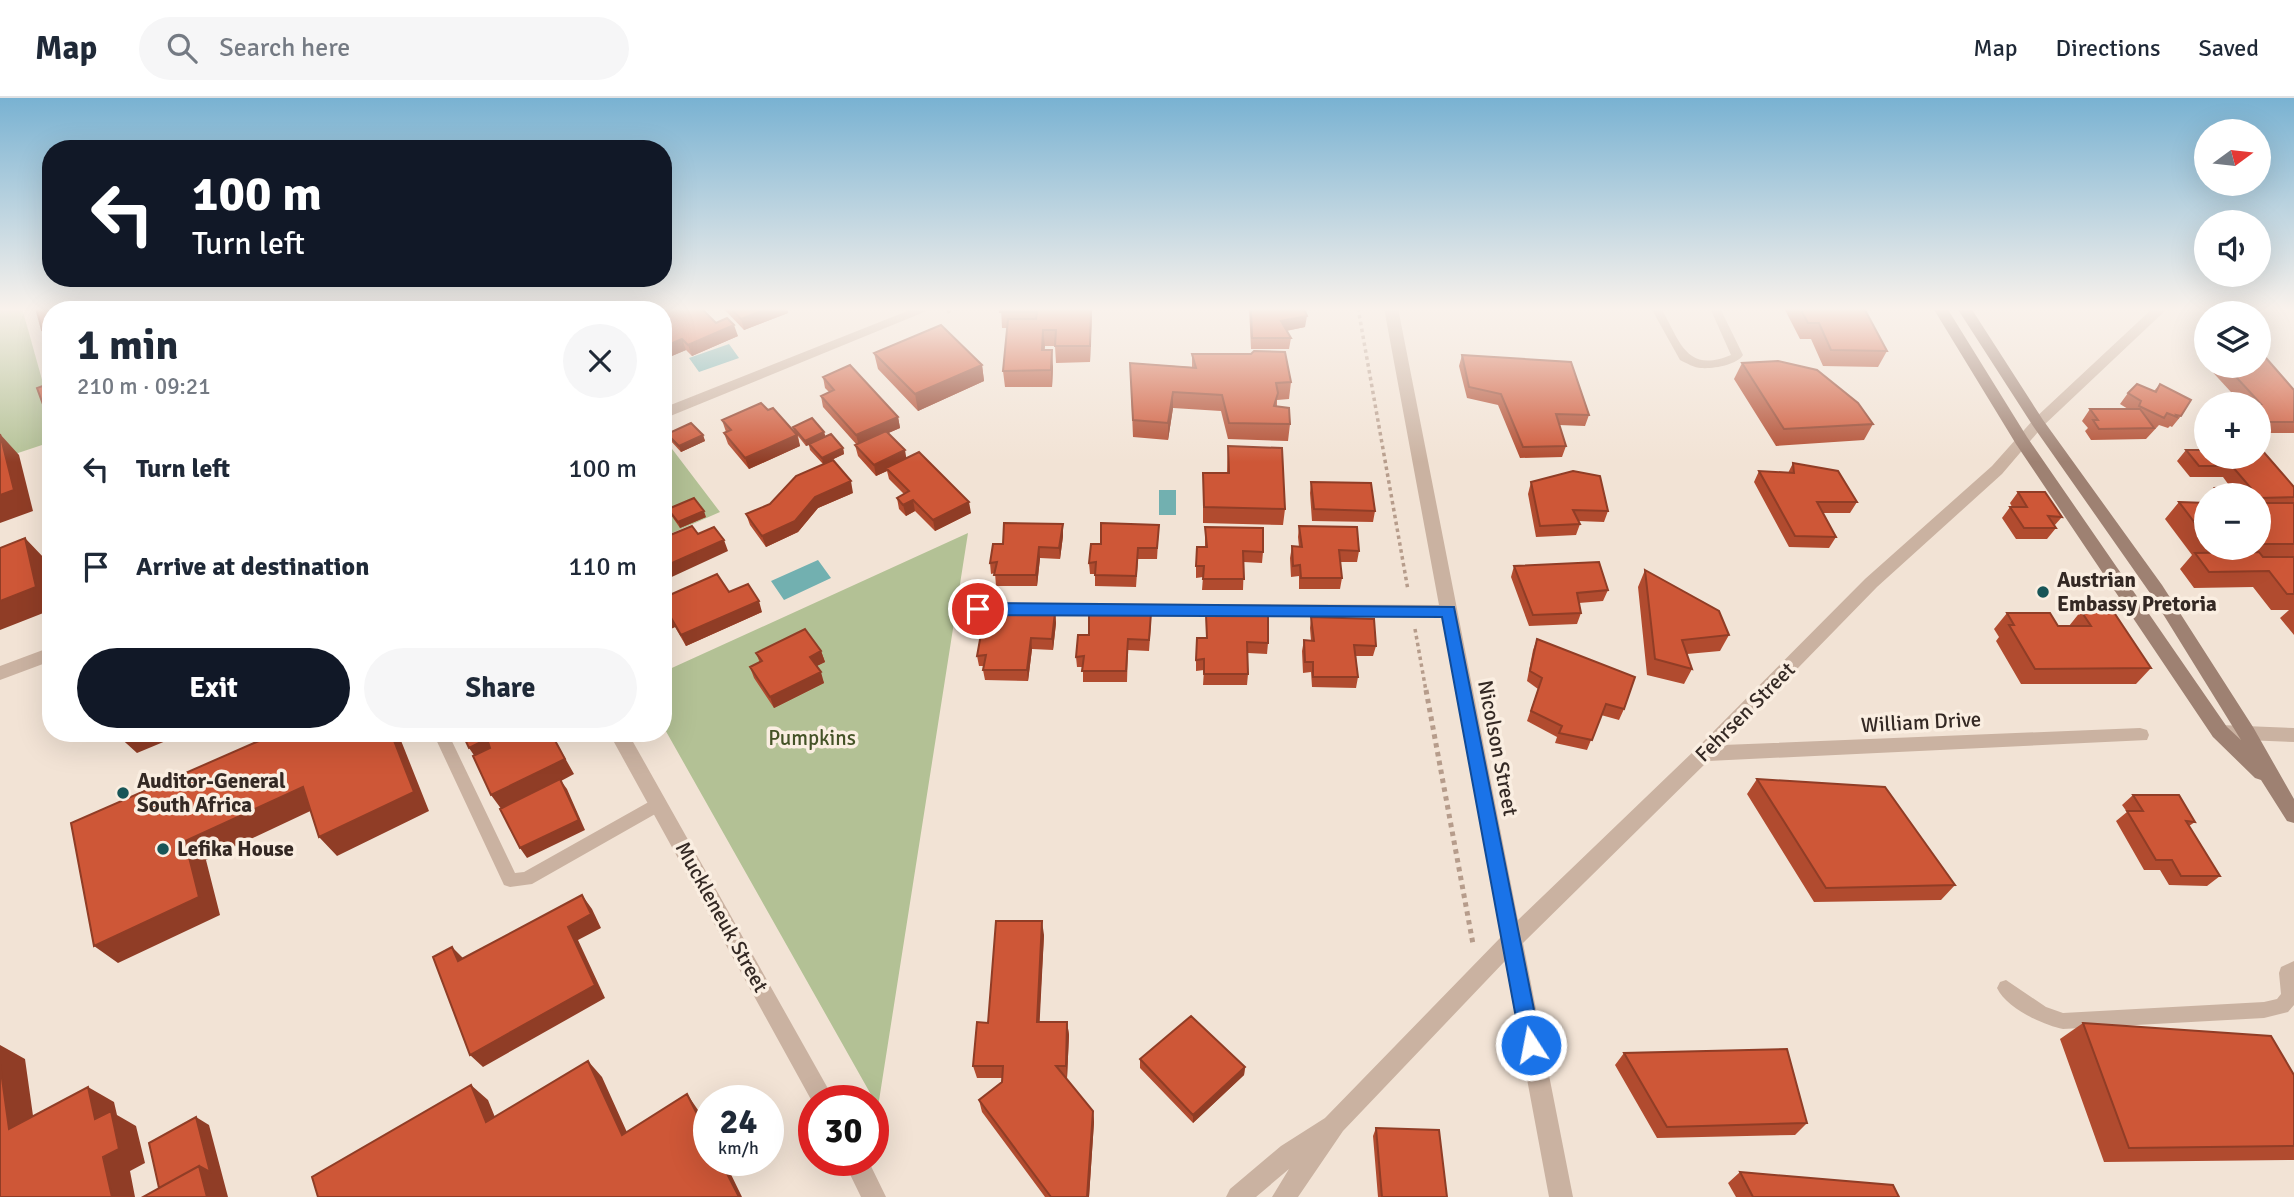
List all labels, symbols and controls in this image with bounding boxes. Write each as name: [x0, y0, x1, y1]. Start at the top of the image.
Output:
search box: [139, 17, 629, 80]
text: Map: [35, 28, 97, 69]
icon: search: [163, 29, 201, 67]
text: Search here: [219, 32, 350, 64]
text: Map: [1973, 33, 2018, 63]
text: Directions: [2056, 33, 2161, 63]
text: Saved: [2199, 33, 2259, 63]
north arrow: [2194, 119, 2272, 196]
map controls: [2194, 119, 2271, 560]
text: 100 m: [192, 164, 322, 224]
icon: left: [77, 168, 168, 259]
button: sound: [2194, 210, 2271, 287]
text: Turn left: [192, 224, 305, 263]
button: layers: [2194, 301, 2271, 378]
text: 1 min: [77, 320, 178, 371]
button: close: [563, 324, 637, 398]
text: 210 m · 09:21: [77, 372, 211, 401]
button: +: [2194, 392, 2271, 469]
icon: left: [77, 450, 115, 488]
text: Turn left: [136, 453, 230, 485]
text: 100 m: [568, 453, 637, 485]
button: −: [2194, 483, 2271, 560]
icon: arrive: [77, 548, 115, 586]
text: Arrive at destination: [136, 551, 369, 583]
text: 110 m: [568, 551, 637, 583]
place label: Austrian Embassy Pretoria: [2057, 567, 2217, 617]
pin: [948, 579, 1008, 639]
marker: Austrian Embassy Pretoria: [2035, 584, 2051, 600]
icon: arrive: [959, 590, 997, 628]
button: Exit: [77, 648, 350, 728]
button: Share: [364, 648, 637, 728]
street label: Fehrsen Street: [1690, 657, 1800, 767]
street label: Nicolson Street: [1472, 678, 1524, 818]
street label: William Drive: [1860, 706, 1982, 738]
park label: Pumpkins: [768, 725, 856, 751]
place label: Auditor-General South Africa: [137, 768, 286, 818]
marker: Auditor-General South Africa: [115, 785, 131, 801]
place label: Lefika House: [177, 836, 294, 862]
street label: Muckleneuk Street: [670, 837, 774, 997]
marker: Lefika House: [155, 841, 171, 857]
position arrow: [1494, 1008, 1568, 1082]
speed limit sign: 30: [798, 1085, 889, 1176]
text: 24: [720, 1100, 757, 1143]
text: km/h: [718, 1137, 759, 1159]

